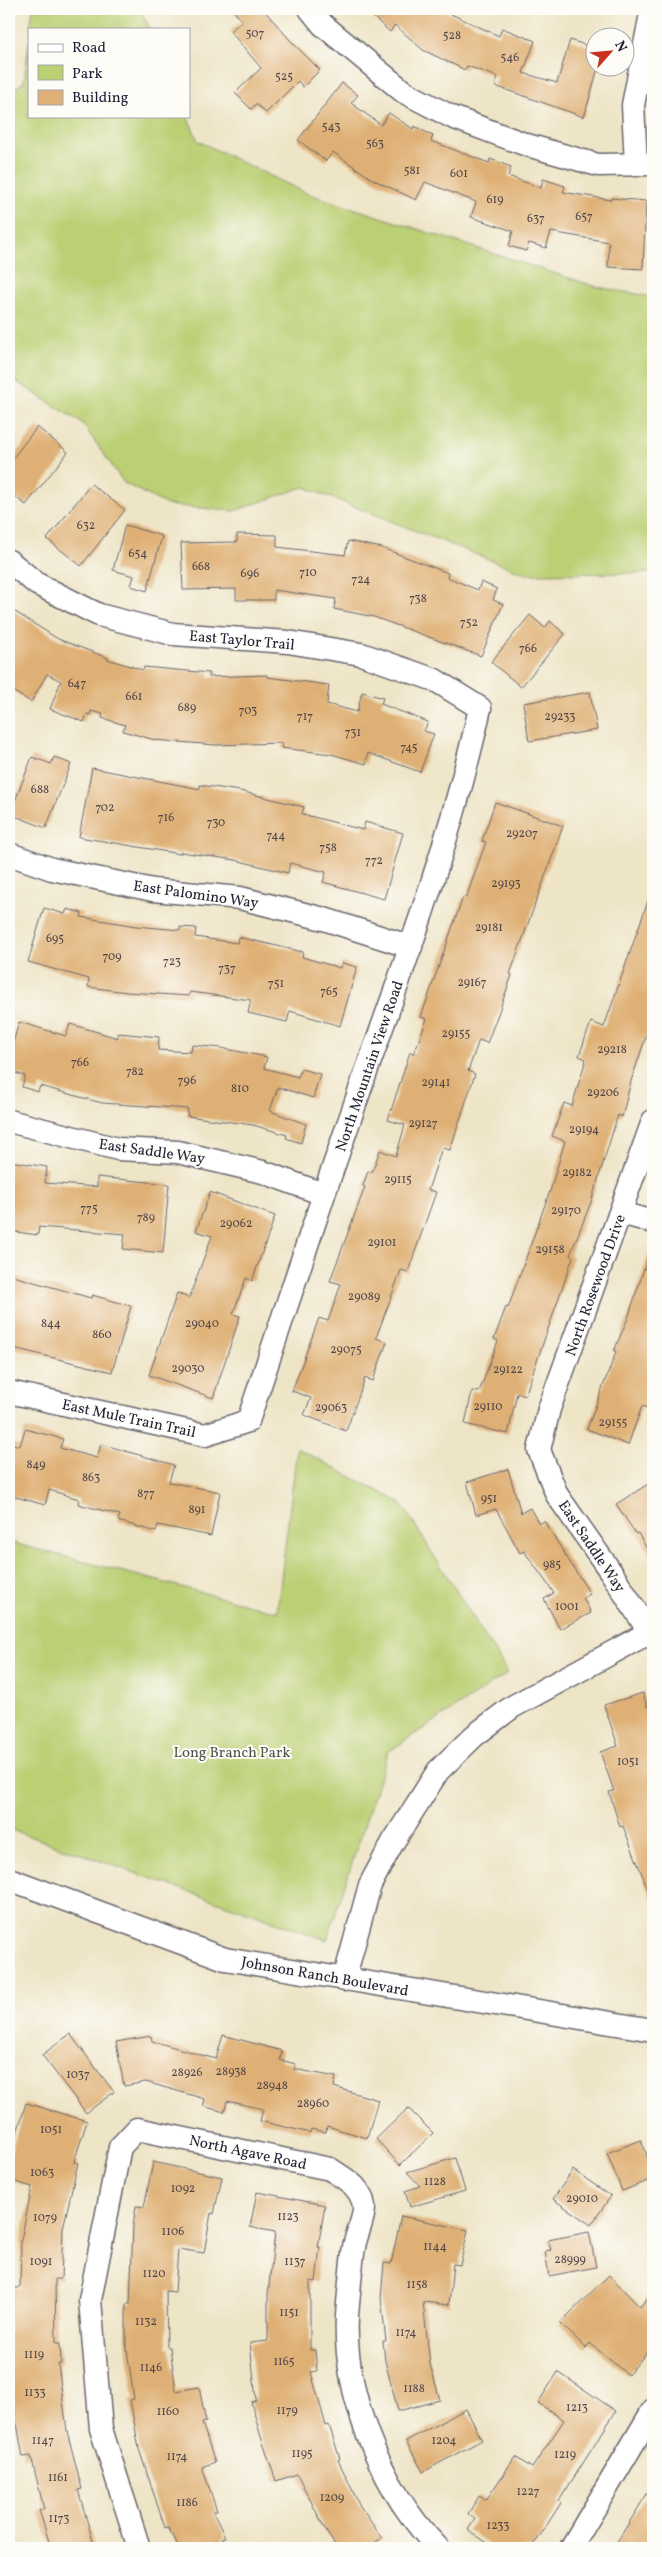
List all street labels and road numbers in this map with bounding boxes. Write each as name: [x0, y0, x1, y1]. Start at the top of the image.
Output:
street label: East Taylor Trail: [188, 626, 296, 657]
street label: East Palomino Way: [132, 876, 260, 915]
street label: North Mountain View Road: [331, 978, 410, 1155]
street label: East Saddle Way: [97, 1135, 206, 1170]
street label: North Rosewood Drive: [561, 1212, 632, 1359]
street label: East Mule Train Trail: [60, 1395, 198, 1444]
street label: East Saddle Way: [552, 1497, 629, 1597]
street label: Johnson Ranch Boulevard: [240, 1952, 410, 2003]
street label: North Agave Road: [187, 2131, 308, 2176]

